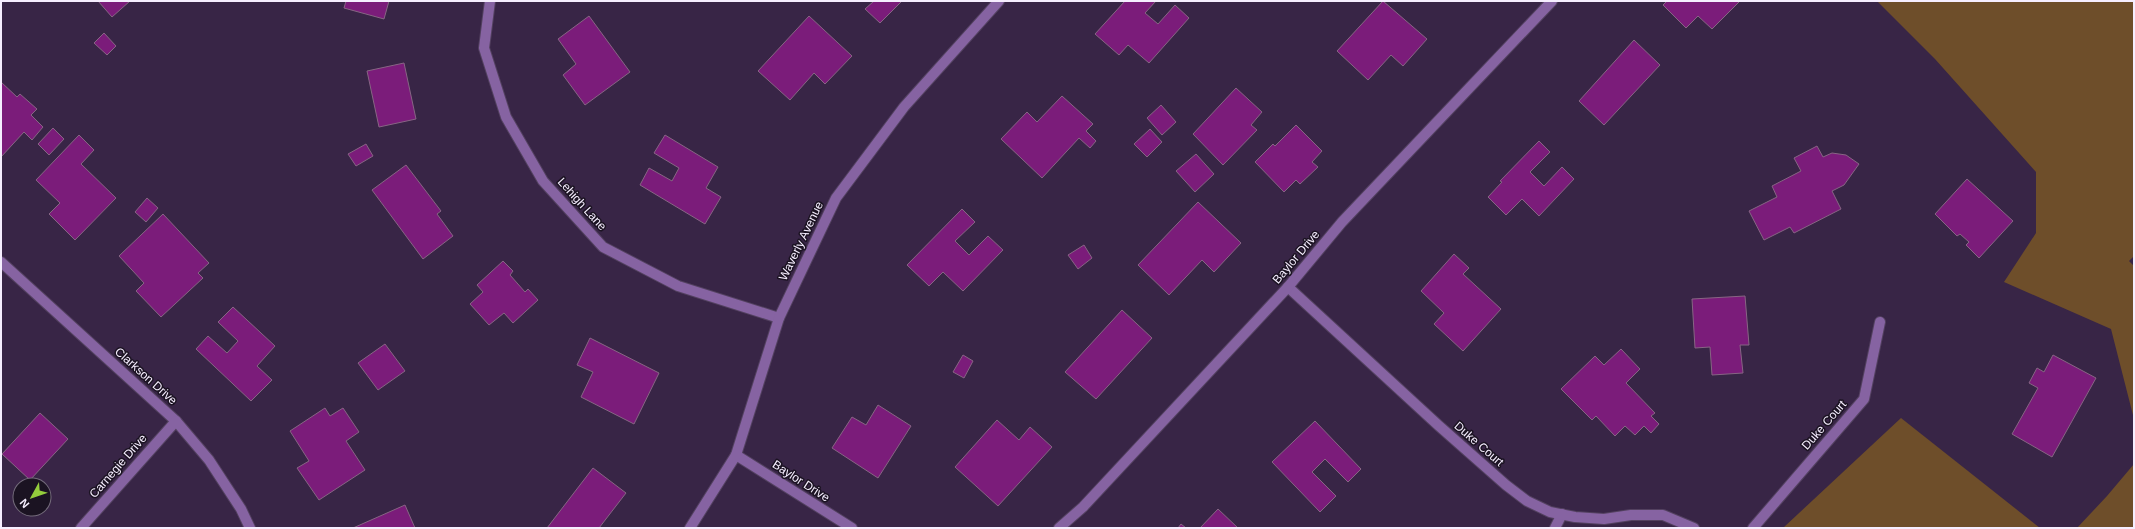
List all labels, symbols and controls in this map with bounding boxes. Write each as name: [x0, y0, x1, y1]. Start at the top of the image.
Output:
street label: Lehigh Lane: [555, 175, 610, 233]
street label: Waverly Avenue: [776, 199, 826, 283]
street label: Baylor Drive: [1270, 227, 1323, 287]
street label: Clarkson Drive: [112, 344, 180, 408]
street label: Duke Court: [1799, 397, 1850, 452]
street label: Duke Court: [1452, 419, 1507, 470]
street label: Carnegie Drive: [86, 431, 150, 501]
street label: Baylor Drive: [770, 457, 832, 505]
north arrow: [12, 477, 52, 517]
text: N: [17, 496, 31, 510]

